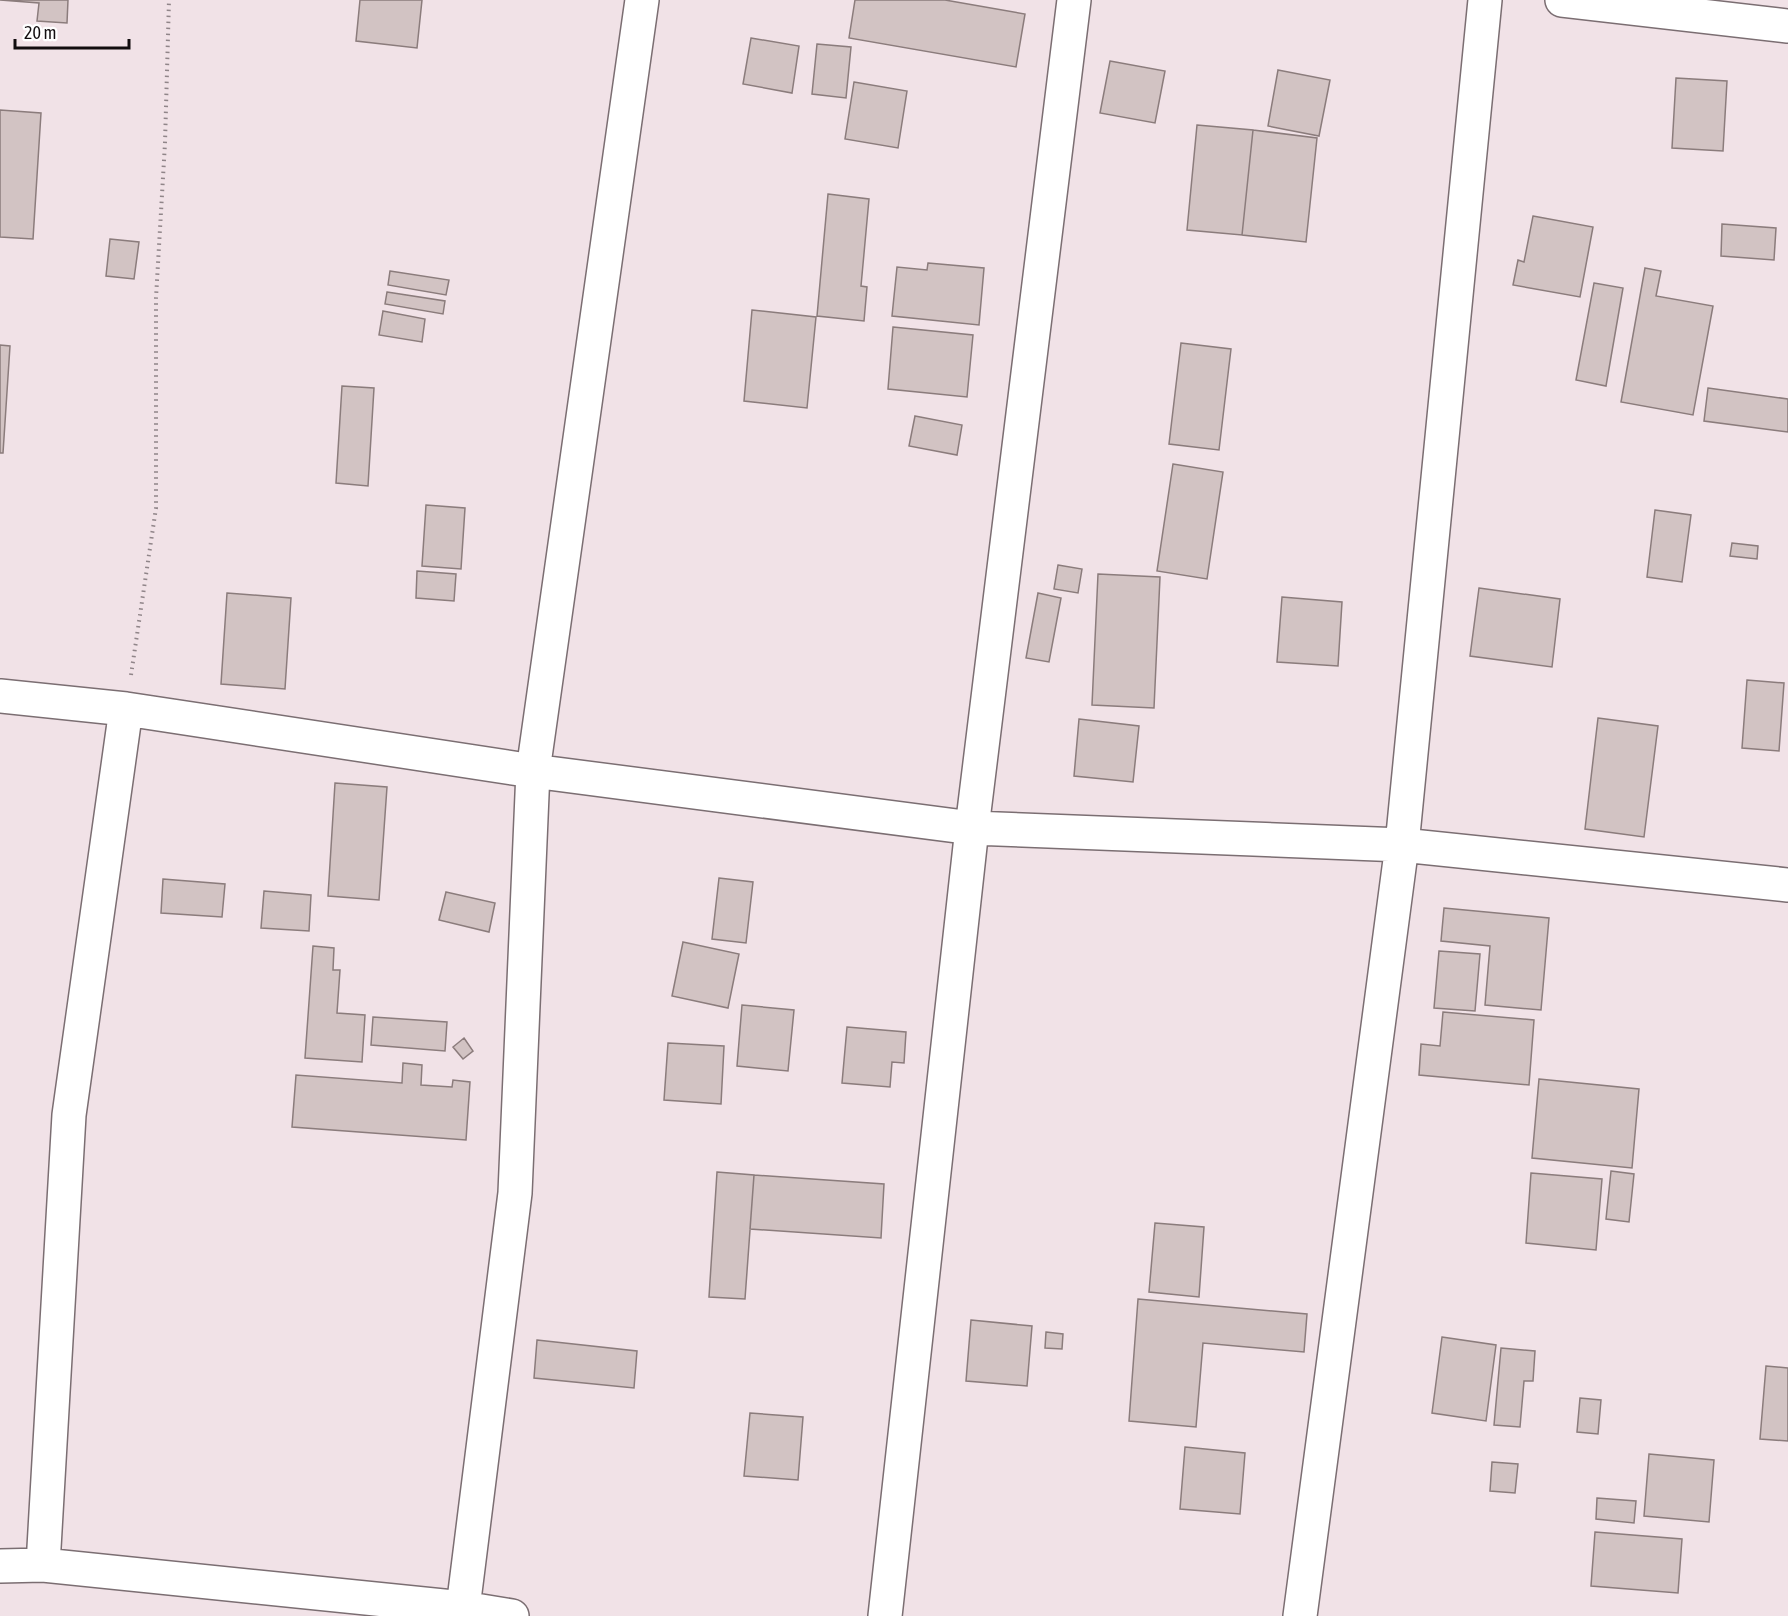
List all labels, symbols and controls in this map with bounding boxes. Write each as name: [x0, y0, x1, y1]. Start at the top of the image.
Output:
scale bar: [15, 12, 129, 50]
text: 20 m: [24, 22, 56, 43]

